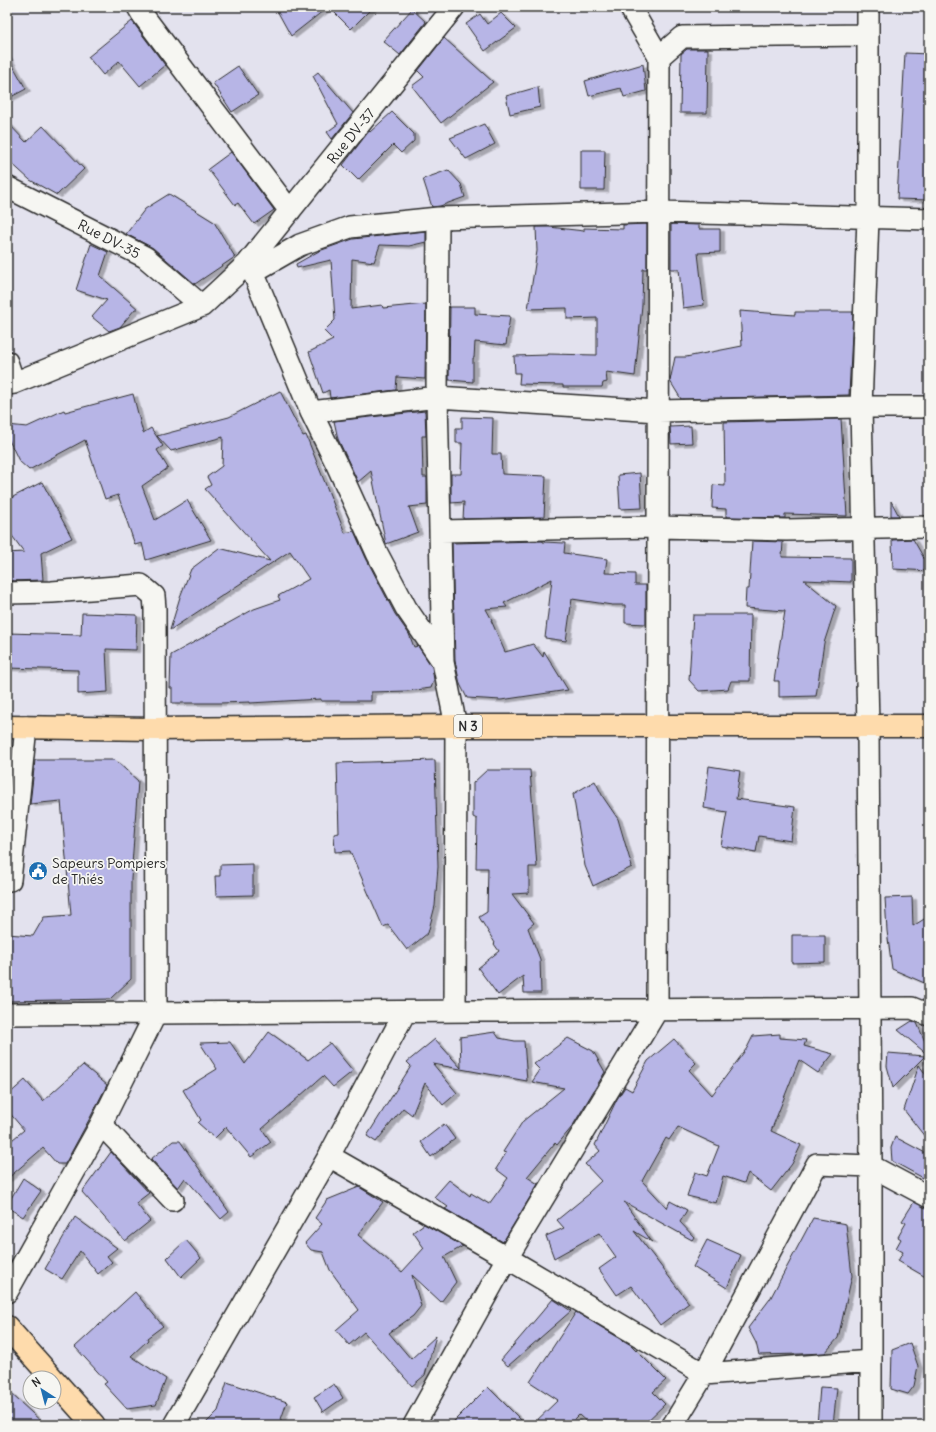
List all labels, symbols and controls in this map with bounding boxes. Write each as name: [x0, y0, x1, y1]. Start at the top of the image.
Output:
street label: Rue DV-37: [323, 104, 379, 168]
street label: Rue DV-35: [75, 216, 143, 262]
road number: N 3: [454, 715, 482, 737]
place label: Sapeurs Pompiers de Thiés: [52, 854, 166, 888]
public building icon: Sapeurs Pompiers de Thiés: [27, 860, 49, 882]
north arrow: [22, 1370, 62, 1410]
text: N: [29, 1374, 43, 1390]

